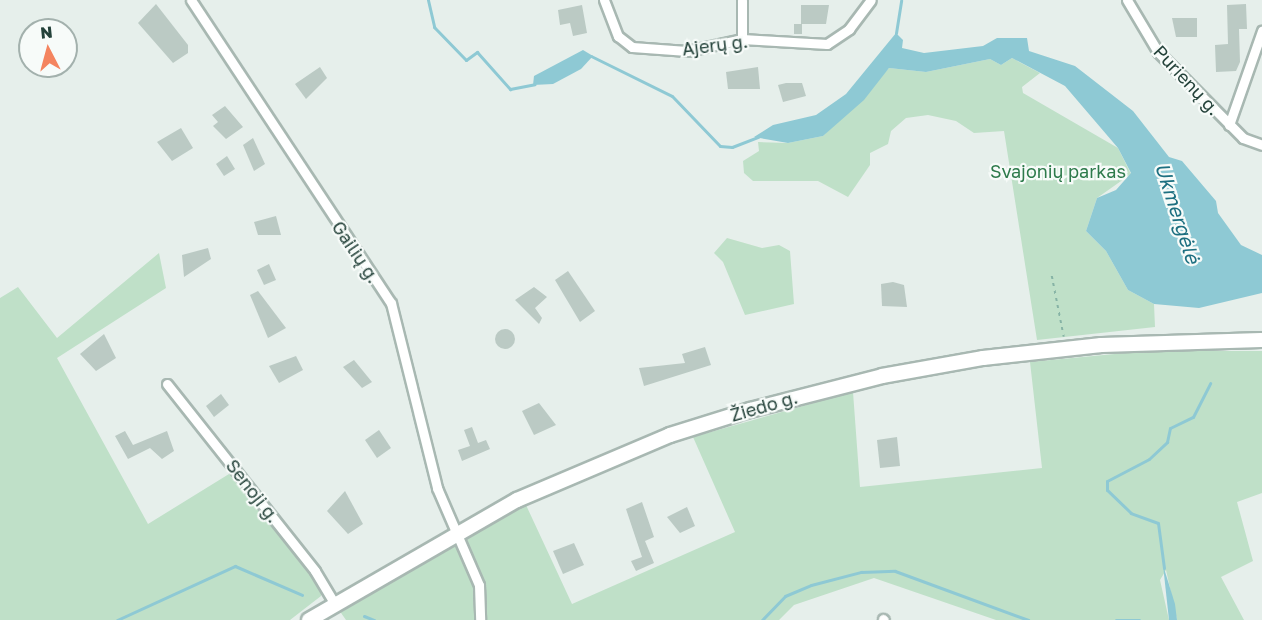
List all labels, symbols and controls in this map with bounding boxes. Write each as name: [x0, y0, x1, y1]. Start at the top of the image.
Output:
north arrow: [18, 18, 78, 78]
text: N: [39, 22, 53, 43]
street label: Ajerų g.: [681, 30, 749, 60]
street label: Purienų g.: [1149, 40, 1225, 120]
park label: Svajonių parkas: [990, 160, 1126, 182]
water label: Ukmergėlė: [1150, 160, 1206, 266]
street label: Gailių g.: [327, 217, 385, 287]
street label: Žiedo g.: [728, 386, 800, 426]
street label: Senoji g.: [222, 455, 284, 527]

